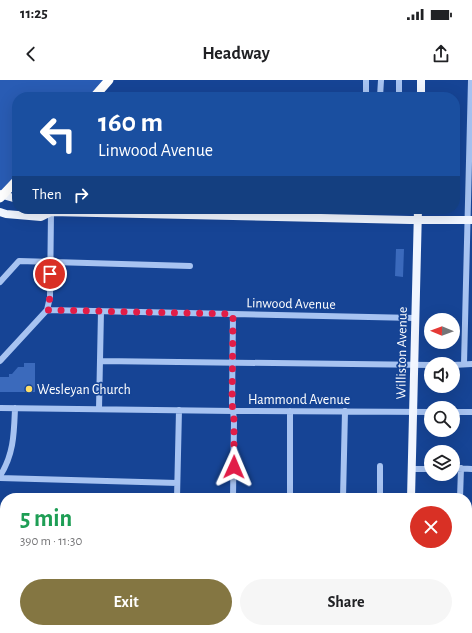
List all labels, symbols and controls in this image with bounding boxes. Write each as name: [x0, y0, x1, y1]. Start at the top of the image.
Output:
text: 11:25: [20, 6, 48, 21]
icon: back: [20, 43, 42, 65]
icon: share: [430, 43, 452, 65]
text: Headway: [202, 45, 270, 63]
icon: left: [32, 108, 84, 160]
text: 160 m: [98, 109, 163, 137]
text: Linwood Avenue: [98, 142, 213, 160]
icon: right: [70, 184, 92, 206]
text: Then: [32, 187, 62, 202]
pin: [33, 257, 67, 291]
icon: arrive: [39, 263, 61, 285]
street label: Linwood Avenue: [246, 296, 336, 312]
street label: Williston Avenue: [394, 307, 410, 399]
north arrow: [424, 313, 460, 349]
map controls: [424, 313, 460, 481]
button: sound: [424, 357, 460, 393]
place label: Wesleyan Church: [37, 383, 131, 397]
marker: Wesleyan Church: [24, 384, 34, 394]
street label: Hammond Avenue: [248, 393, 350, 407]
button: search: [424, 401, 460, 437]
button: layers: [424, 445, 460, 481]
position arrow: [213, 446, 255, 488]
button: close: [410, 506, 452, 548]
text: 5 min: [20, 507, 72, 531]
text: 390 m · 11:30: [20, 535, 82, 548]
button: Exit: [20, 579, 232, 625]
button: Share: [240, 579, 452, 625]

